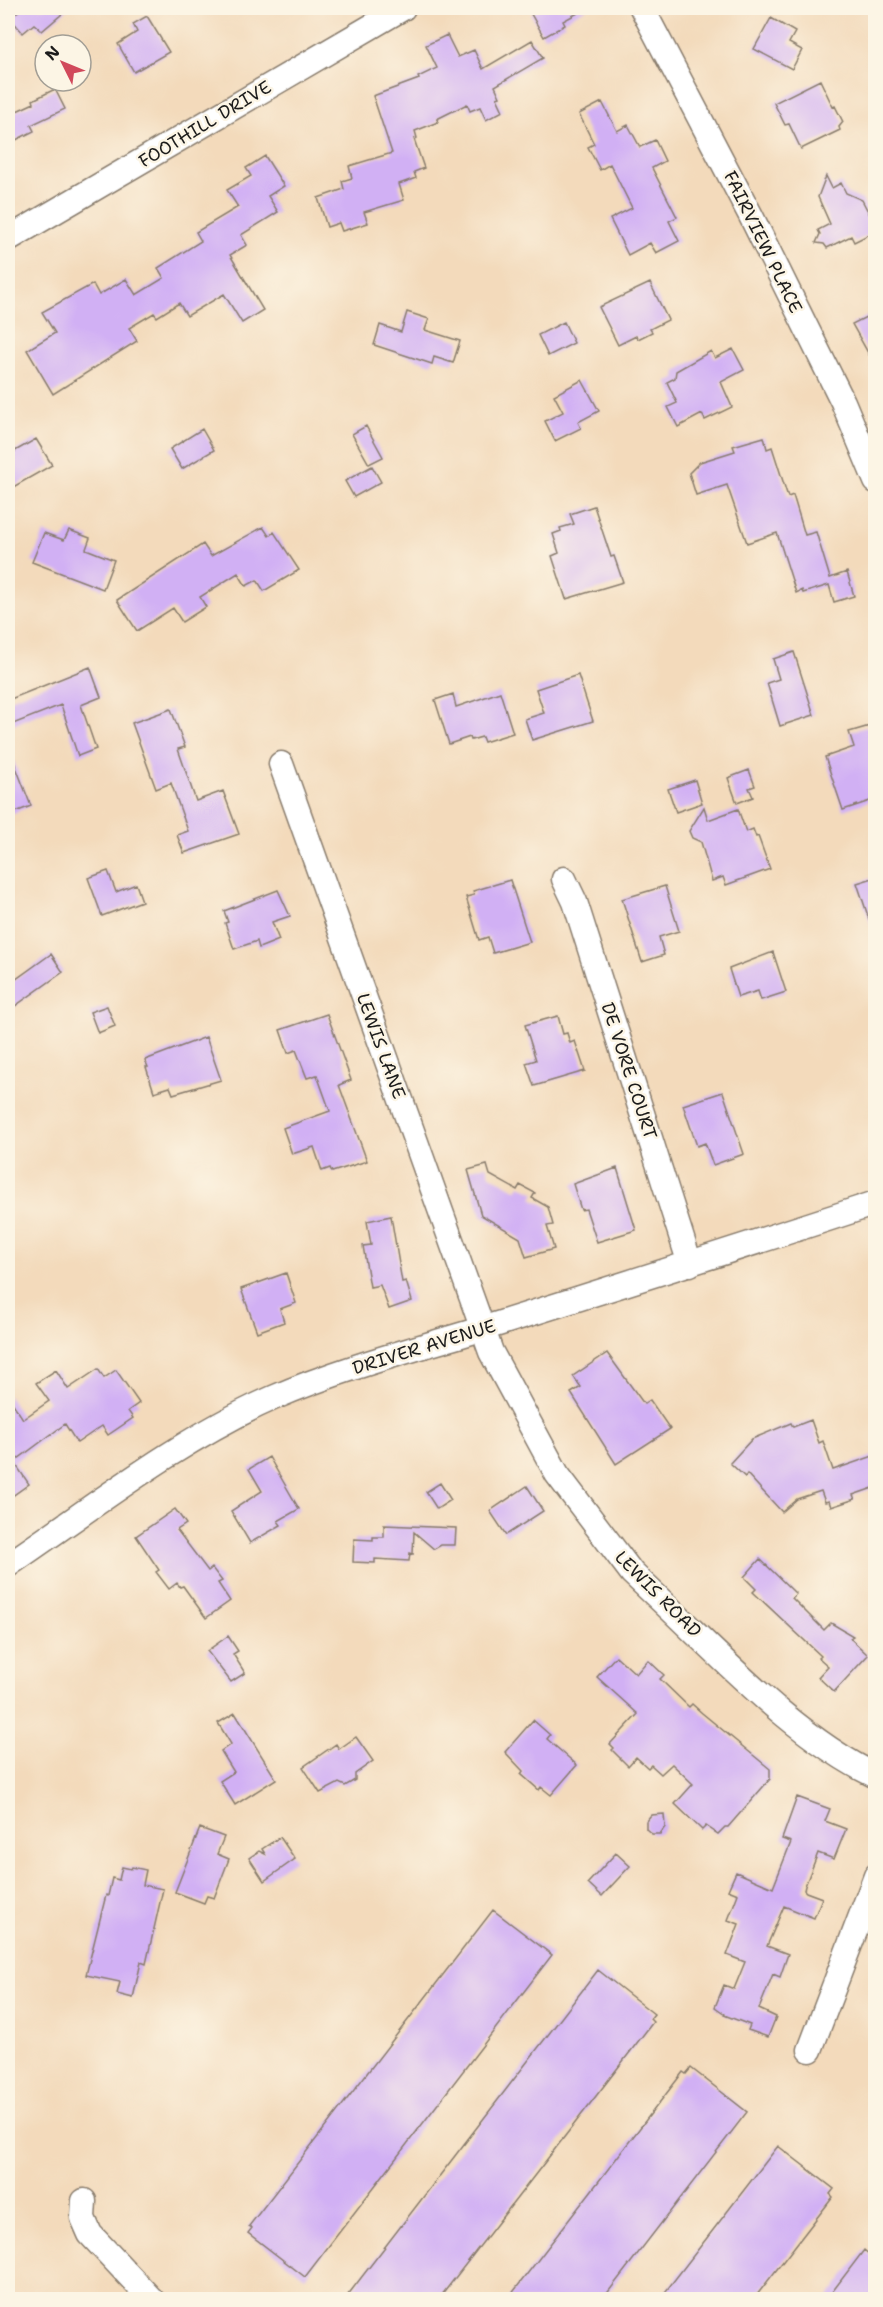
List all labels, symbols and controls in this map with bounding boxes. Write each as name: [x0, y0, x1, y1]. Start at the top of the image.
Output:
north arrow: [33, 33, 93, 93]
text: N: [40, 41, 64, 65]
street label: FOOTHILL DRIVE: [134, 75, 276, 173]
street label: FAIRVIEW PLACE: [718, 167, 808, 317]
street label: LEWIS LANE: [351, 990, 411, 1102]
street label: DE VORE COURT: [596, 1000, 662, 1142]
street label: DRIVER AVENUE: [349, 1314, 499, 1380]
street label: LEWIS ROAD: [609, 1545, 707, 1643]

